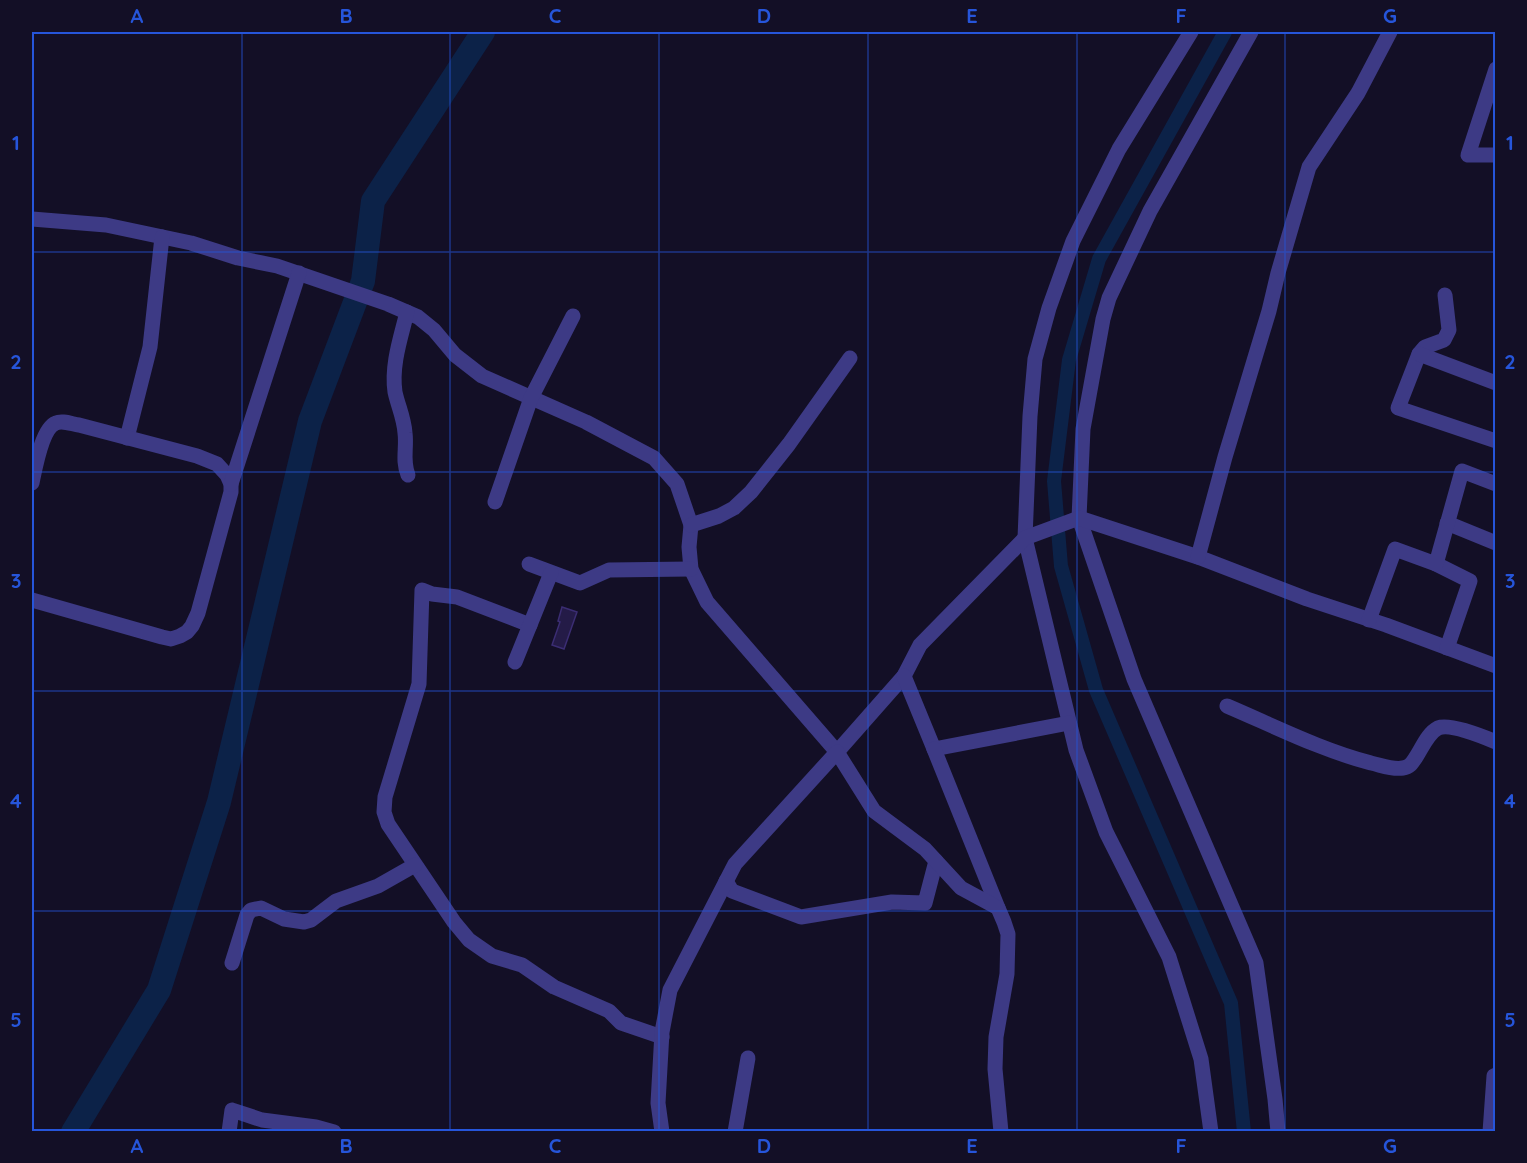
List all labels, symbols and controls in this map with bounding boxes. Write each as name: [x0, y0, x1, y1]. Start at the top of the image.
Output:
text: A: [131, 3, 144, 28]
text: B: [339, 3, 353, 28]
text: C: [549, 3, 562, 28]
text: D: [757, 3, 771, 28]
text: E: [966, 3, 978, 28]
text: F: [1175, 3, 1187, 28]
text: G: [1383, 3, 1397, 28]
text: 1: [12, 130, 20, 155]
text: 1: [1506, 130, 1514, 155]
text: 2: [10, 349, 22, 374]
text: 2: [1504, 349, 1516, 374]
text: 3: [11, 568, 21, 593]
text: 3: [1505, 568, 1515, 593]
text: 4: [10, 788, 22, 813]
text: 4: [1504, 788, 1516, 813]
text: 5: [10, 1007, 22, 1032]
text: 5: [1504, 1007, 1516, 1032]
text: A: [131, 1133, 144, 1158]
text: B: [339, 1133, 353, 1158]
text: C: [549, 1133, 562, 1158]
text: D: [757, 1133, 771, 1158]
text: E: [966, 1133, 978, 1158]
text: F: [1175, 1133, 1187, 1158]
text: G: [1383, 1133, 1397, 1158]

